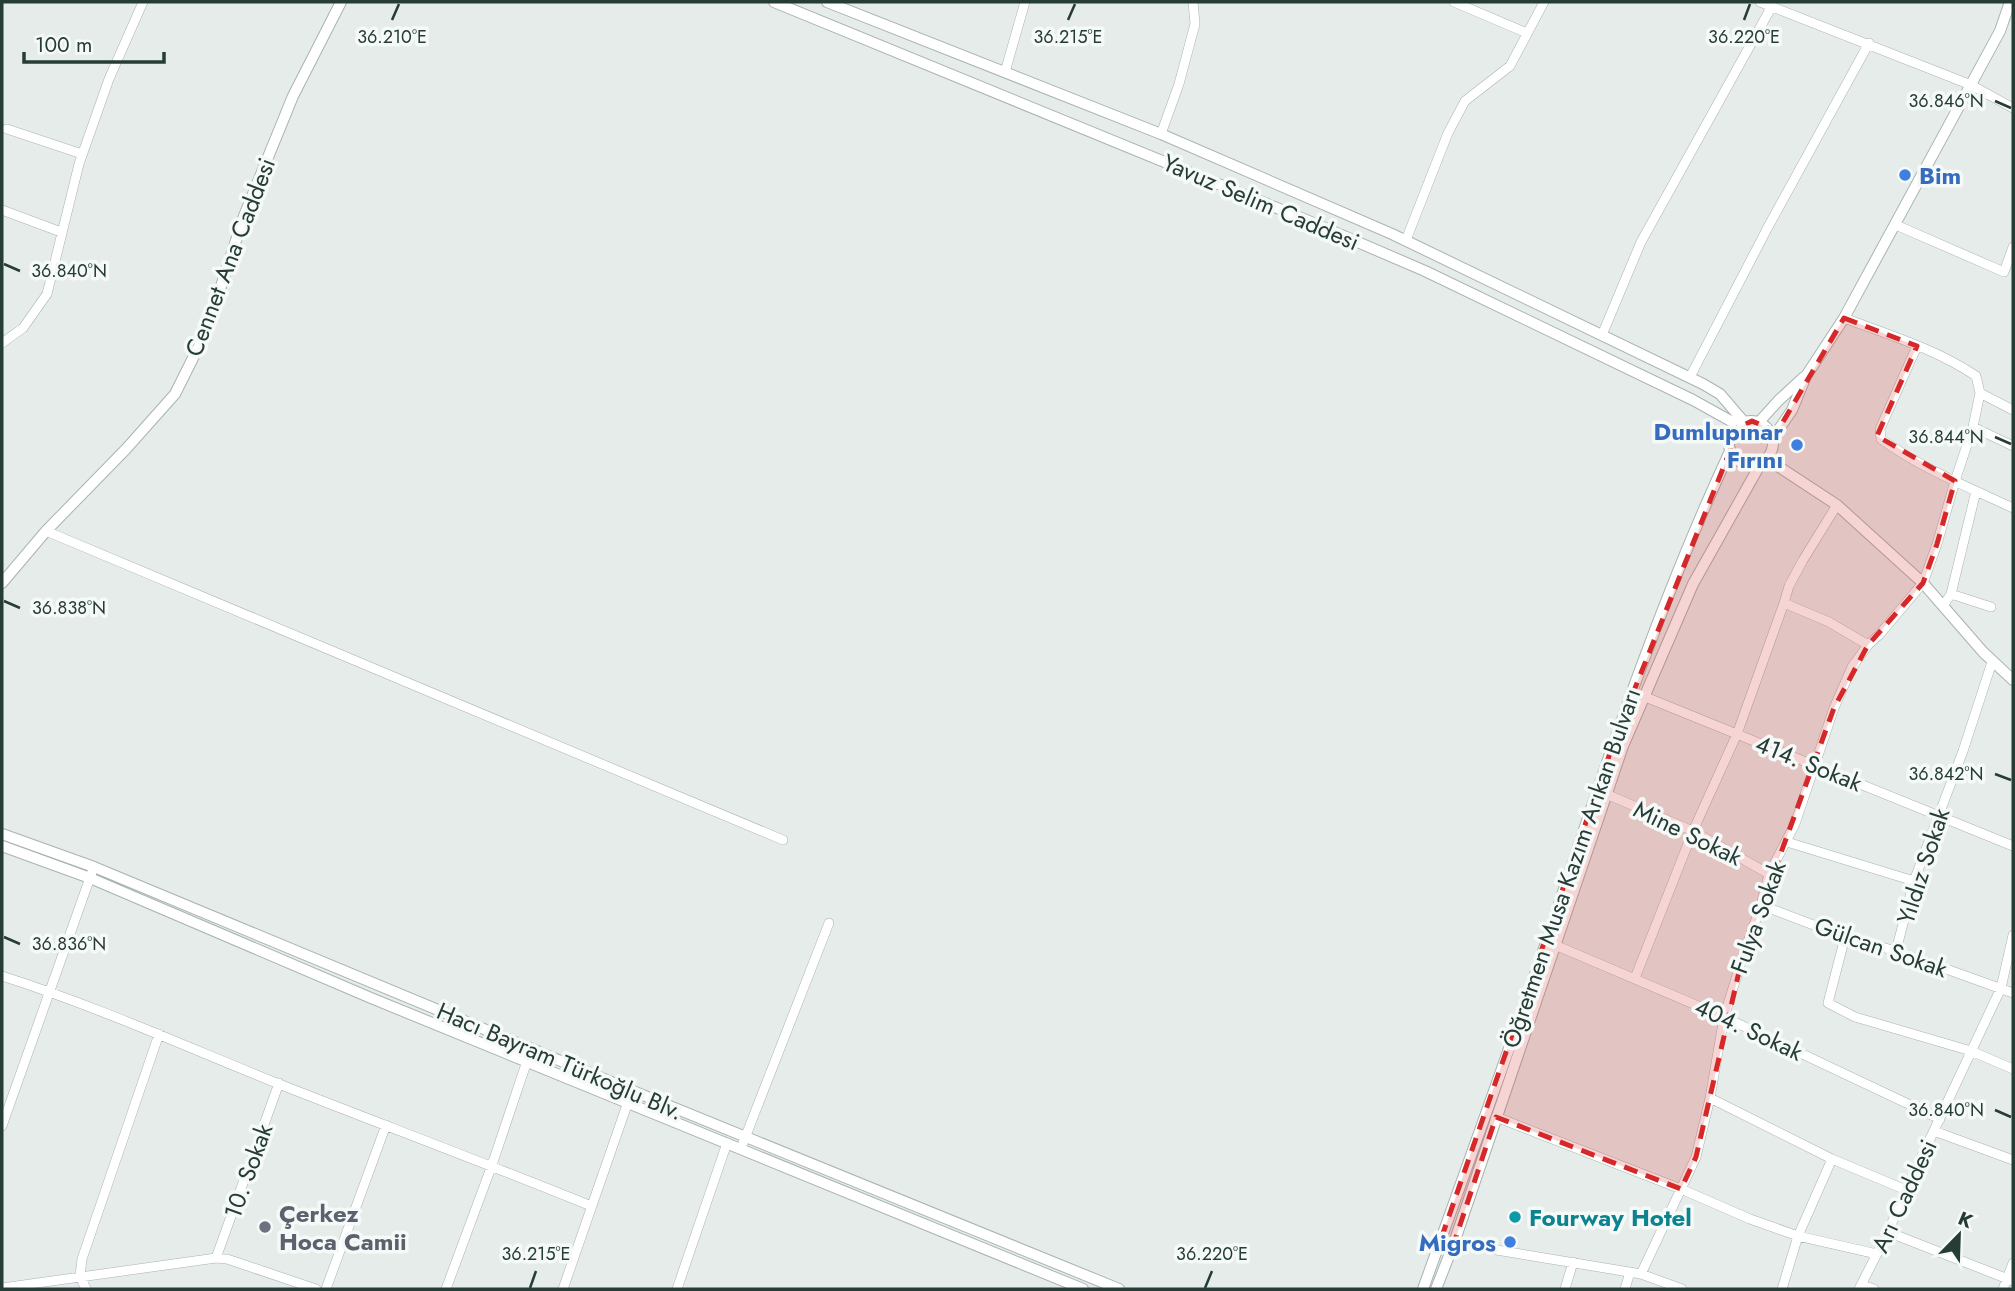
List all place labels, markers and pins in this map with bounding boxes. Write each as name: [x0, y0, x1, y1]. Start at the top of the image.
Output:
place label: Bim: [1919, 158, 1961, 193]
marker: Bim: [1897, 167, 1913, 183]
place label: Dumlupınar Fırını: [1654, 414, 1783, 477]
marker: Dumlupınar Fırını: [1789, 437, 1805, 453]
place label: Çerkez Hoca Camii: [279, 1196, 407, 1259]
place label: Fourway Hotel: [1529, 1200, 1692, 1235]
marker: Fourway Hotel: [1507, 1209, 1523, 1225]
marker: Çerkez Hoca Camii: [257, 1219, 273, 1235]
place label: Migros: [1419, 1225, 1496, 1260]
marker: Migros: [1502, 1234, 1518, 1250]

